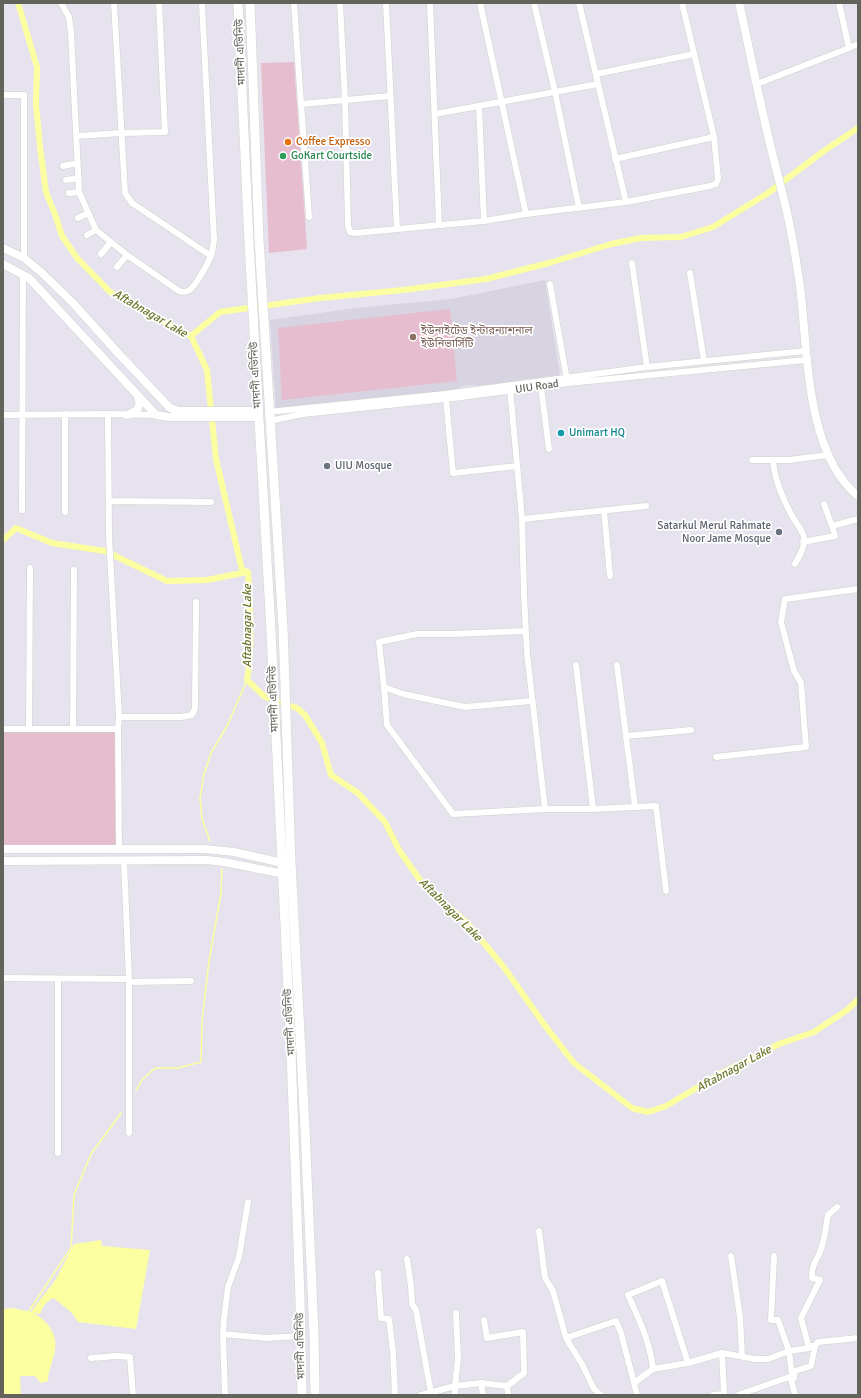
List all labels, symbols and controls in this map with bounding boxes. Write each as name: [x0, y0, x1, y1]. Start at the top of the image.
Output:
street label: মাদানী এভিনিউ: [233, 18, 249, 86]
place label: Coffee Expresso: [296, 135, 370, 149]
marker: Coffee Expresso: [283, 137, 293, 147]
place label: GoKart Courtside: [291, 149, 372, 163]
marker: GoKart Courtside: [278, 151, 288, 161]
water label: Aftabnagar Lake: [110, 287, 190, 341]
place label: ইউনাইটেড ইন্টারন্যাশনাল ইউনিভার্সিটি: [421, 324, 532, 350]
marker: ইউনাইটেড ইন্টারন্যাশনাল ইউনিভার্সিটি: [408, 332, 418, 342]
street label: মাদানী এভিনিউ: [248, 341, 264, 409]
street label: UIU Road: [514, 377, 560, 397]
place label: Unimart HQ: [569, 426, 625, 440]
marker: Unimart HQ: [556, 428, 566, 438]
place label: UIU Mosque: [335, 459, 392, 473]
marker: UIU Mosque: [322, 461, 332, 471]
place label: Satarkul Merul Rahmate Noor Jame Mosque: [657, 519, 771, 545]
marker: Satarkul Merul Rahmate Noor Jame Mosque: [774, 527, 784, 537]
water label: Aftabnagar Lake: [241, 584, 255, 668]
street label: মাদানী এভিনিউ: [266, 665, 282, 733]
water label: Aftabnagar Lake: [415, 875, 485, 945]
street label: মাদানী এভিনিউ: [282, 988, 298, 1056]
water label: Aftabnagar Lake: [694, 1042, 774, 1096]
street label: মাদানী এভিনিউ: [294, 1313, 308, 1379]

